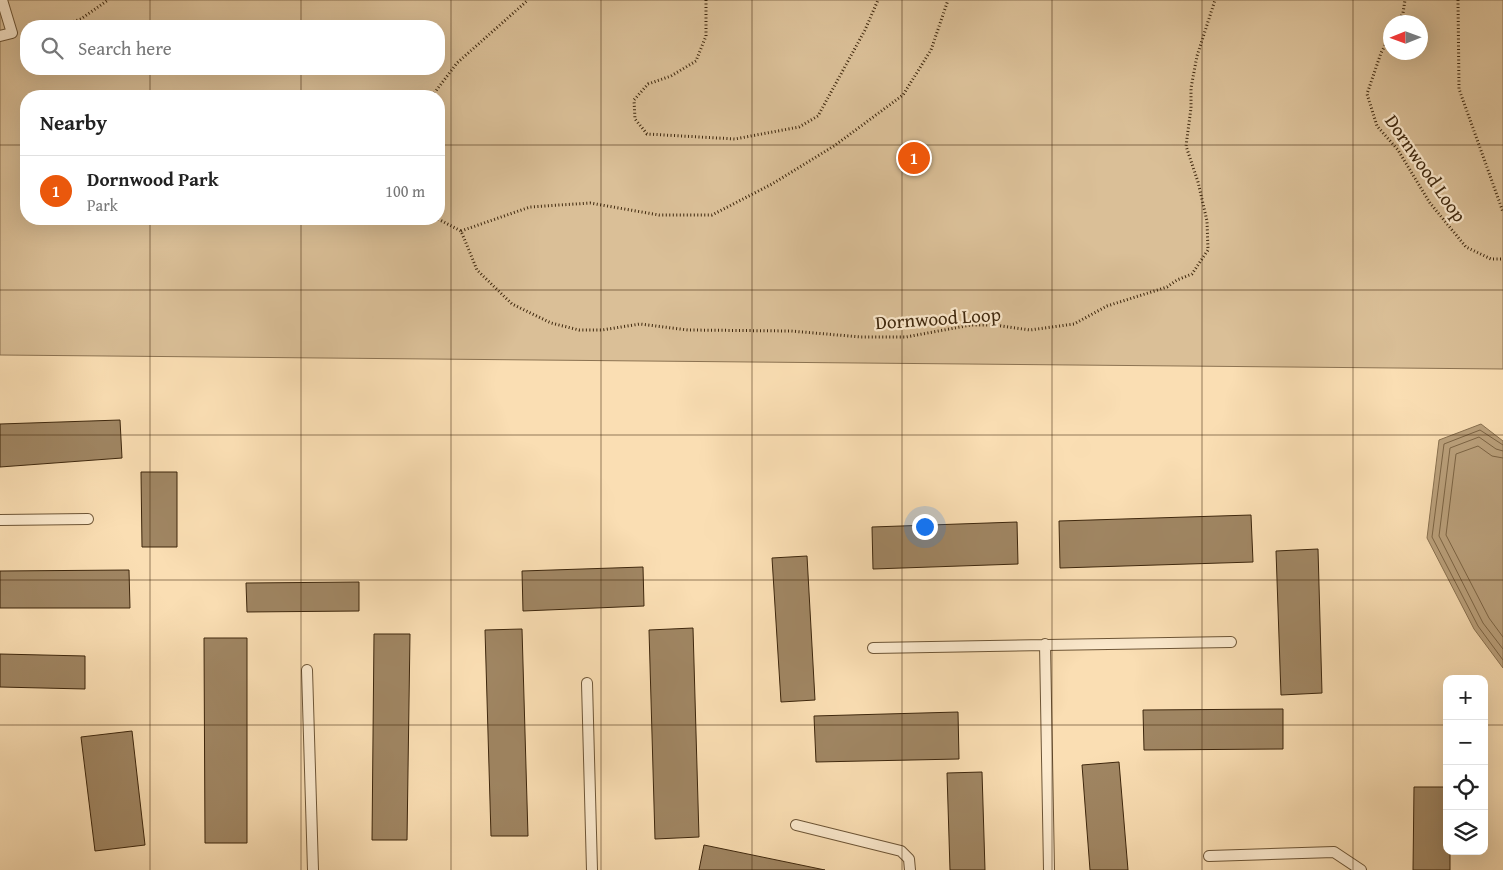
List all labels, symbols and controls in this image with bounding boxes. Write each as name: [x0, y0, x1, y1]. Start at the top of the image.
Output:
north arrow: [1383, 15, 1428, 60]
search box: [20, 20, 445, 75]
icon: search: [38, 34, 66, 62]
text: Search here: [78, 34, 172, 62]
text: Nearby: [40, 107, 107, 138]
street label: Dornwood Loop: [1379, 109, 1473, 227]
pin: 1: [898, 139, 930, 177]
text: Dornwood Park: [87, 165, 218, 193]
text: 1: [52, 179, 60, 203]
text: 100 m: [385, 179, 425, 203]
text: Park: [87, 193, 118, 217]
street label: Dornwood Loop: [874, 300, 1002, 336]
your location: [912, 514, 938, 540]
map controls: [1443, 675, 1488, 855]
button: +: [1443, 675, 1488, 720]
button: −: [1443, 720, 1488, 765]
button: locate: [1443, 765, 1488, 810]
button: layers: [1443, 810, 1488, 855]

